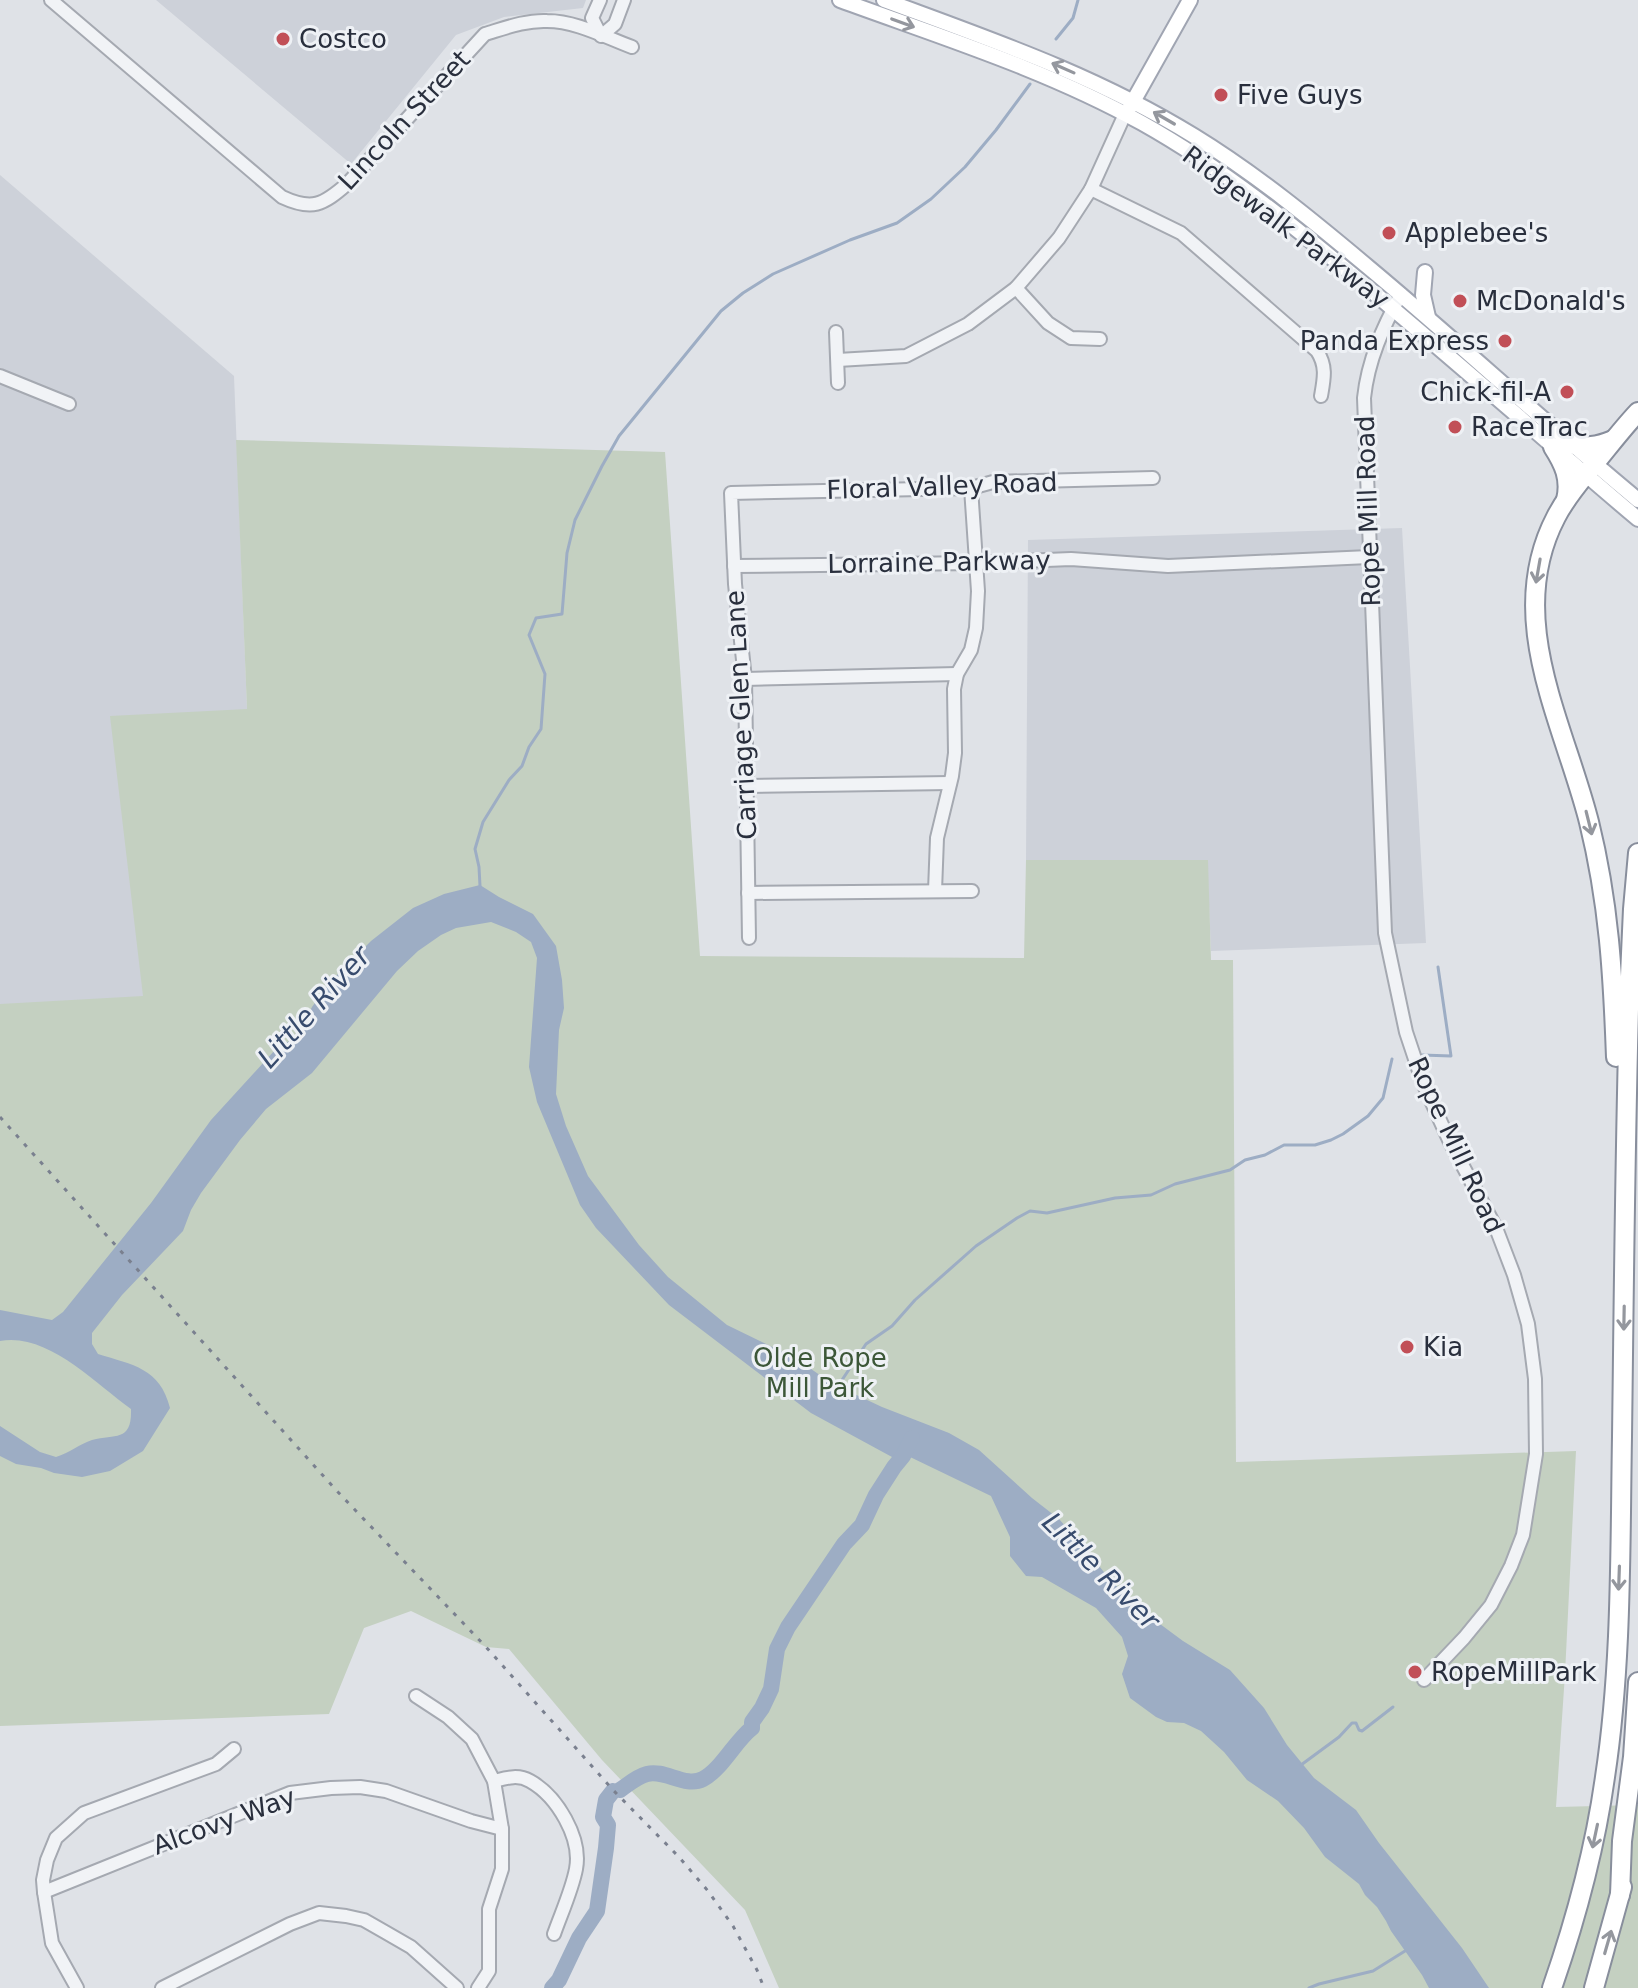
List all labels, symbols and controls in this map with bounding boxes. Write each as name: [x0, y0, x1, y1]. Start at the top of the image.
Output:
one-way arrow: [890, 17, 915, 31]
place label: Costco: [299, 24, 387, 54]
marker: Costco: [274, 30, 292, 48]
street label: Lincoln Street: [332, 44, 476, 196]
one-way arrow: [1051, 59, 1076, 74]
place label: Five Guys: [1237, 80, 1363, 110]
marker: Five Guys: [1212, 86, 1230, 104]
one-way arrow: [1153, 110, 1176, 126]
street label: Ridgewalk Parkway: [1177, 140, 1395, 314]
place label: Applebee's: [1405, 218, 1548, 248]
marker: Applebee's: [1380, 224, 1398, 242]
place label: McDonald's: [1476, 286, 1626, 316]
marker: McDonald's: [1451, 292, 1469, 310]
place label: Panda Express: [1300, 326, 1489, 356]
marker: Panda Express: [1496, 332, 1514, 350]
place label: Chick-fil-A: [1420, 377, 1551, 407]
marker: Chick-fil-A: [1558, 383, 1576, 401]
place label: RaceTrac: [1471, 412, 1588, 442]
street label: Rope Mill Road: [1350, 415, 1386, 607]
marker: RaceTrac: [1446, 418, 1464, 436]
street label: Floral Valley Road: [826, 467, 1058, 505]
street label: Lorraine Parkway: [827, 545, 1051, 579]
one-way arrow: [1529, 558, 1544, 584]
street label: Carriage Glen Lane: [719, 589, 763, 841]
one-way arrow: [1583, 810, 1598, 836]
water label: Little River: [251, 938, 378, 1074]
street label: Rope Mill Road: [1402, 1052, 1510, 1238]
one-way arrow: [1616, 1304, 1631, 1331]
place label: Kia: [1423, 1332, 1463, 1362]
marker: Kia: [1398, 1338, 1416, 1356]
park label: Olde Rope Mill Park: [753, 1343, 887, 1403]
water label: Little River: [1036, 1506, 1167, 1637]
one-way arrow: [1611, 1564, 1627, 1591]
place label: RopeMillPark: [1431, 1657, 1597, 1687]
marker: RopeMillPark: [1406, 1663, 1424, 1681]
street label: Alcovy Way: [149, 1781, 299, 1861]
one-way arrow: [1587, 1823, 1602, 1848]
one-way arrow: [1601, 1929, 1616, 1955]

